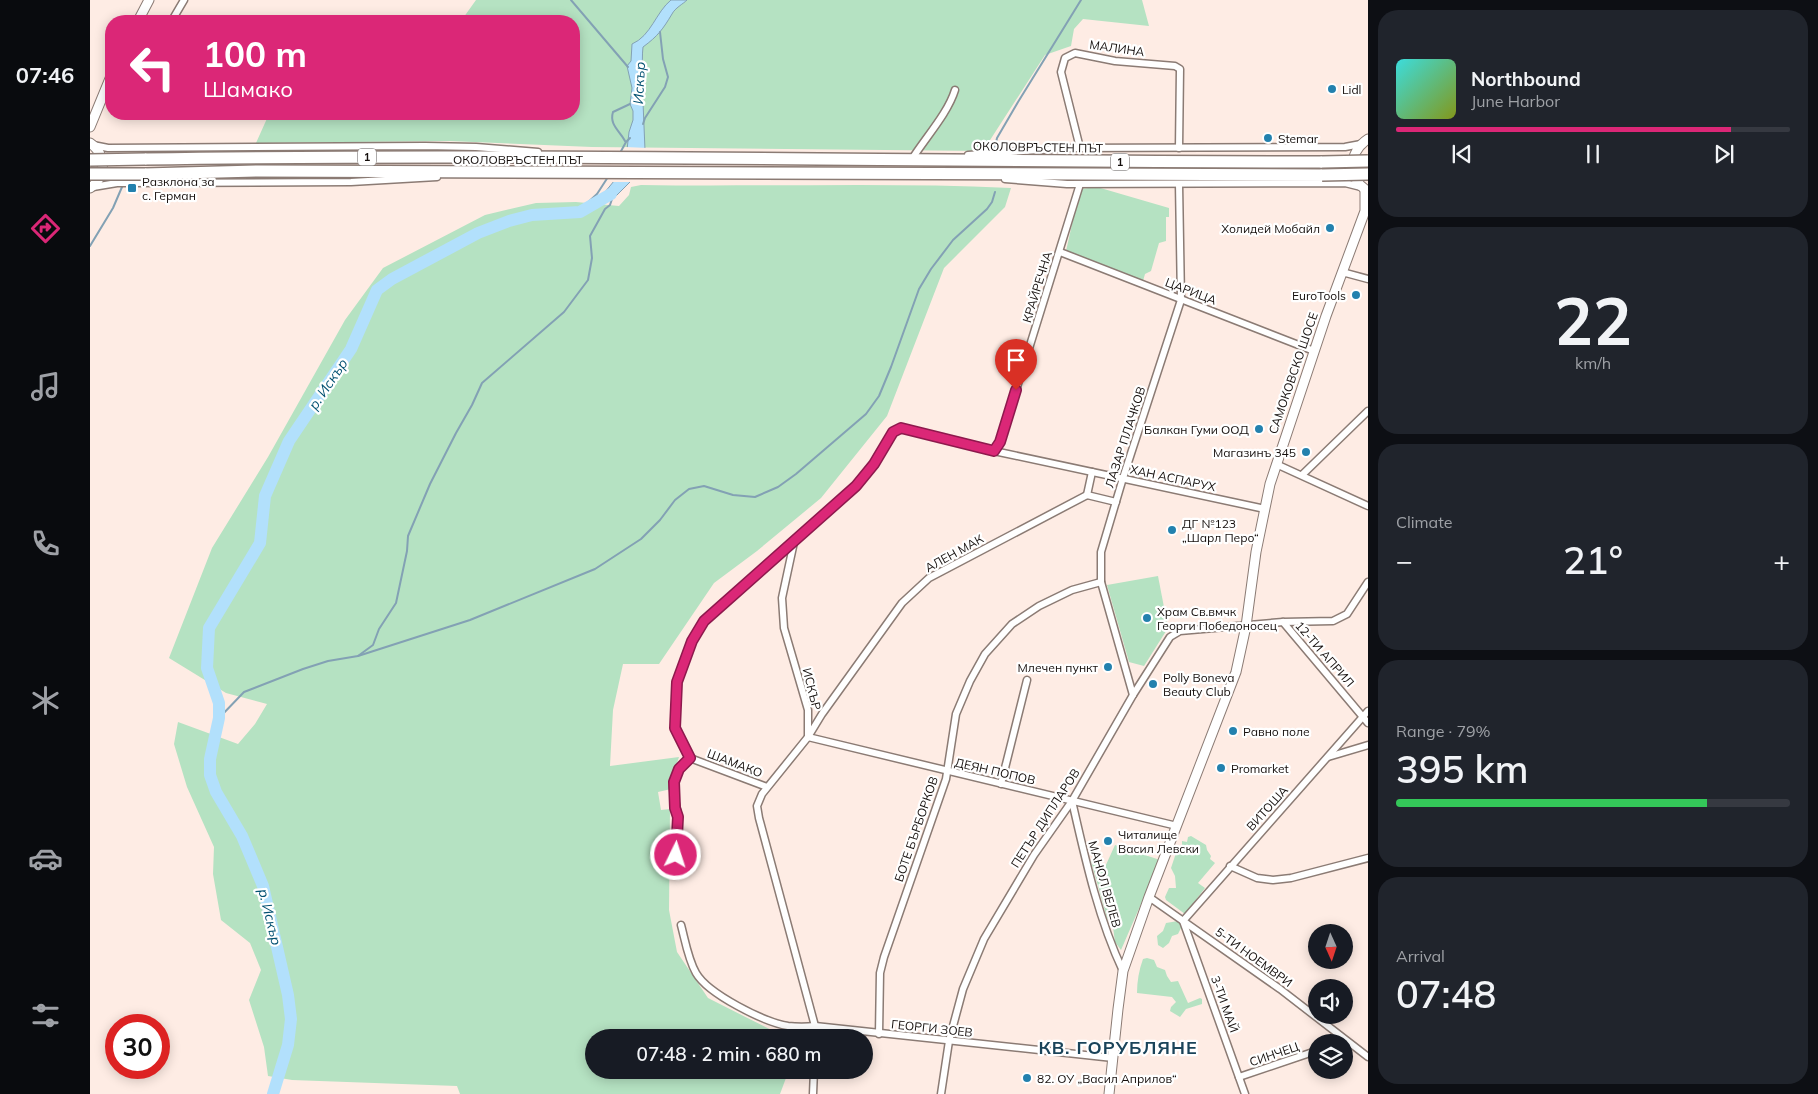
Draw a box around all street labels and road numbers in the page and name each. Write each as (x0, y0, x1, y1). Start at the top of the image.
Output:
street label: МАЛИНА (1089, 37, 1146, 59)
street label: ОКОЛОВРЪСТЕН ПЪТ (973, 138, 1104, 156)
road number: 1 (358, 148, 376, 166)
street label: ОКОЛОВРЪСТЕН ПЪТ (453, 152, 584, 167)
road number: 1 (1111, 154, 1129, 170)
street label: КРАЙРЕЧНА (1019, 249, 1055, 324)
street label: ЦАРИЦА (1163, 274, 1219, 308)
street label: САМОКОВСКО ШОСЕ (1265, 310, 1321, 436)
street label: ЛАЗАР ПЛАЧКОВ (1102, 384, 1148, 490)
street label: ХАН АСПАРУХ (1129, 462, 1217, 494)
street label: АЛЕН МАК (922, 531, 986, 575)
street label: 12-ТИ АПРИЛ (1292, 618, 1358, 690)
street label: ИСКЪР (800, 666, 824, 712)
street label: ШАМАКО (705, 746, 765, 780)
street label: ДЕЯН ПОПОВ (953, 754, 1037, 788)
street label: ПЕТЪР ДИПЛАРОВ (1007, 766, 1083, 870)
street label: БОТЕ БЪРБОРКОВ (891, 774, 941, 884)
street label: ВИТОША (1243, 782, 1291, 833)
street label: МАНОЛ ВЕЛЕВ (1085, 839, 1125, 929)
street label: 5-ТИ НОЕМВРИ (1212, 924, 1296, 990)
street label: 3-ТИ МАЙ (1208, 974, 1242, 1034)
street label: ГЕОРГИ ЗОЕВ (891, 1016, 973, 1040)
street label: СИНЧЕЦ (1247, 1038, 1301, 1069)

